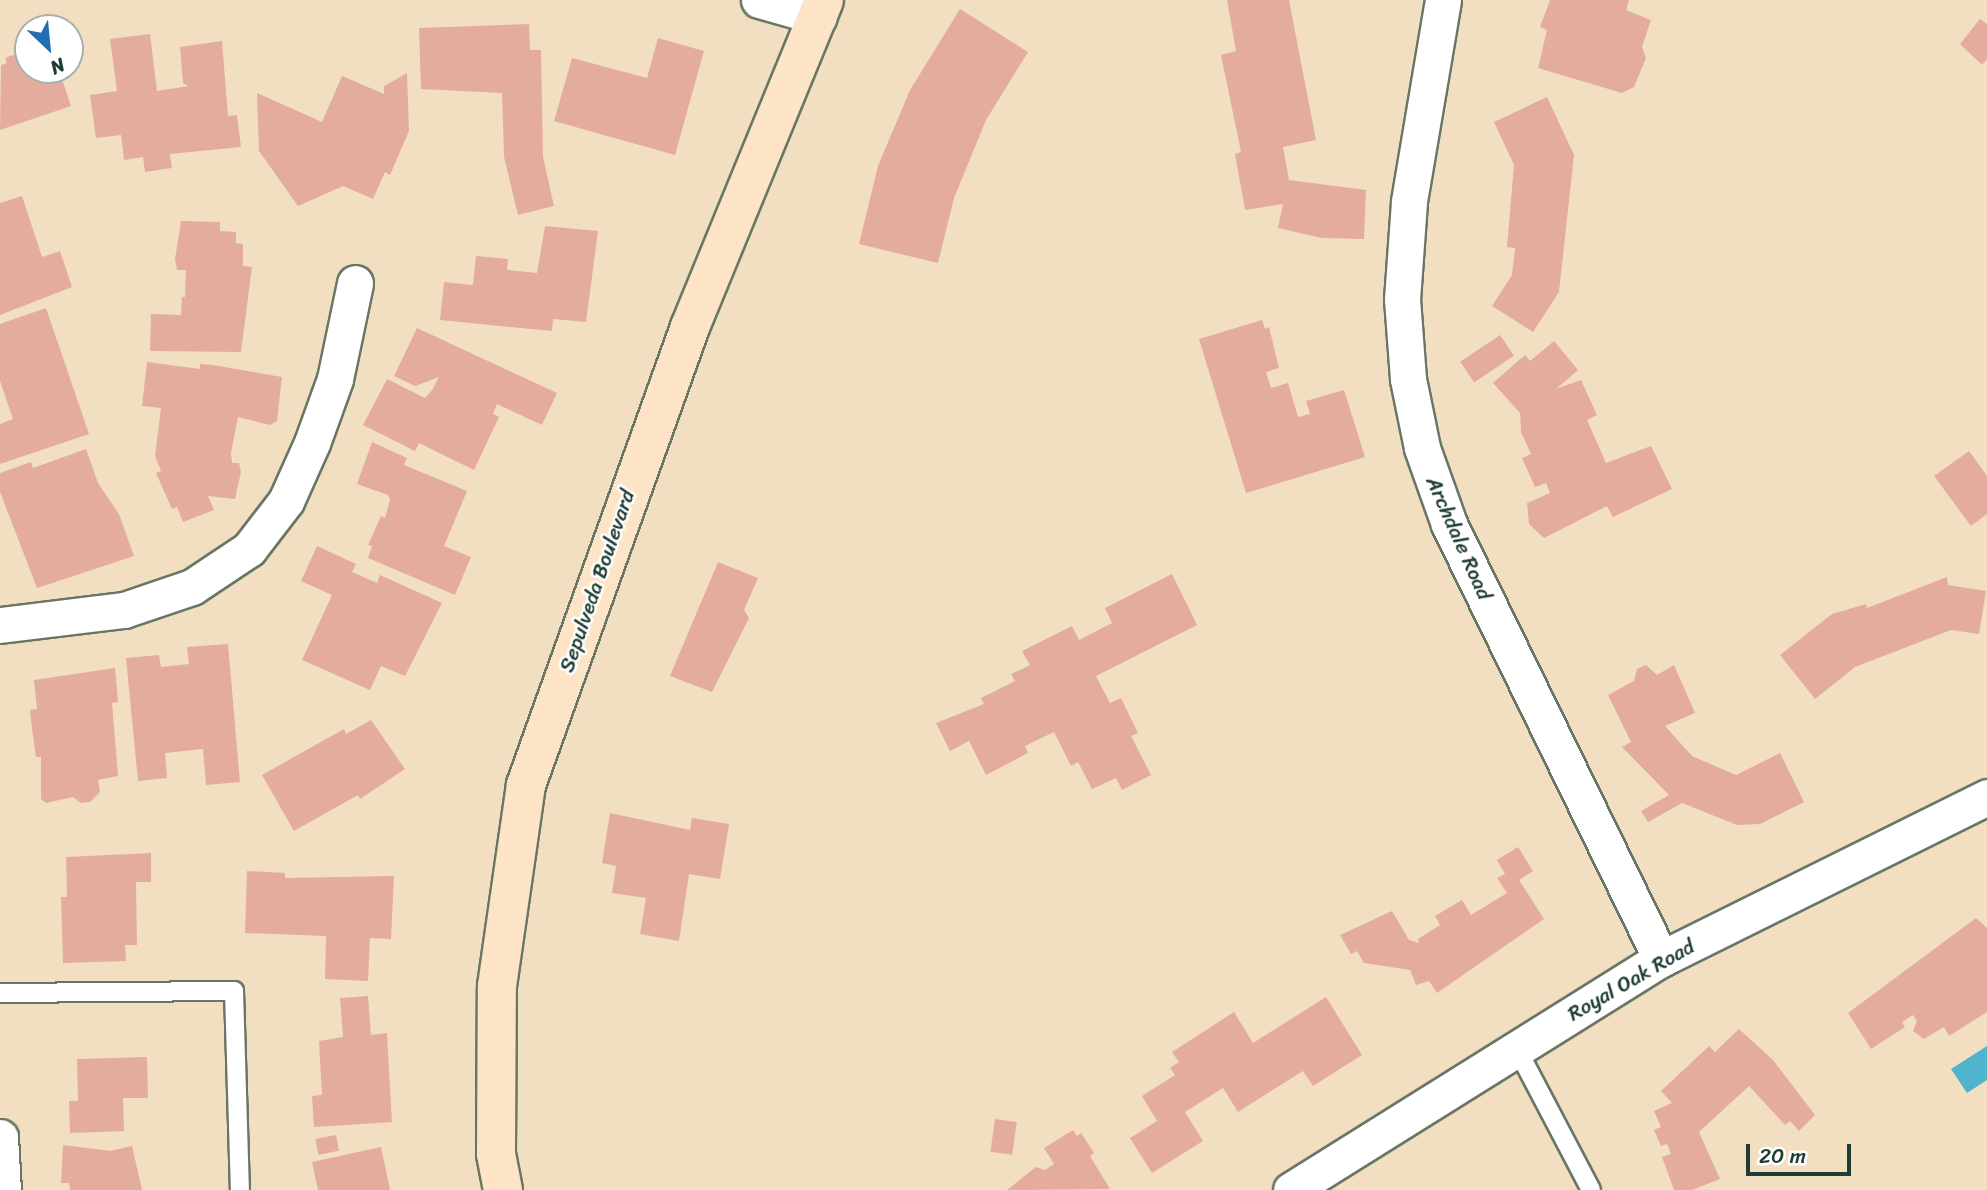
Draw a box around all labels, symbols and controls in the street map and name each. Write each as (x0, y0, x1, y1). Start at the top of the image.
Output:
north arrow (14, 14, 84, 84)
text: N (44, 49, 71, 84)
street label: Archdale Road (1420, 472, 1498, 604)
street label: Sepulveda Boulevard (554, 487, 640, 675)
street label: Royal Oak Road (1563, 934, 1699, 1026)
scale bar (1749, 1130, 1854, 1174)
text: 20 m (1759, 1137, 1806, 1175)

